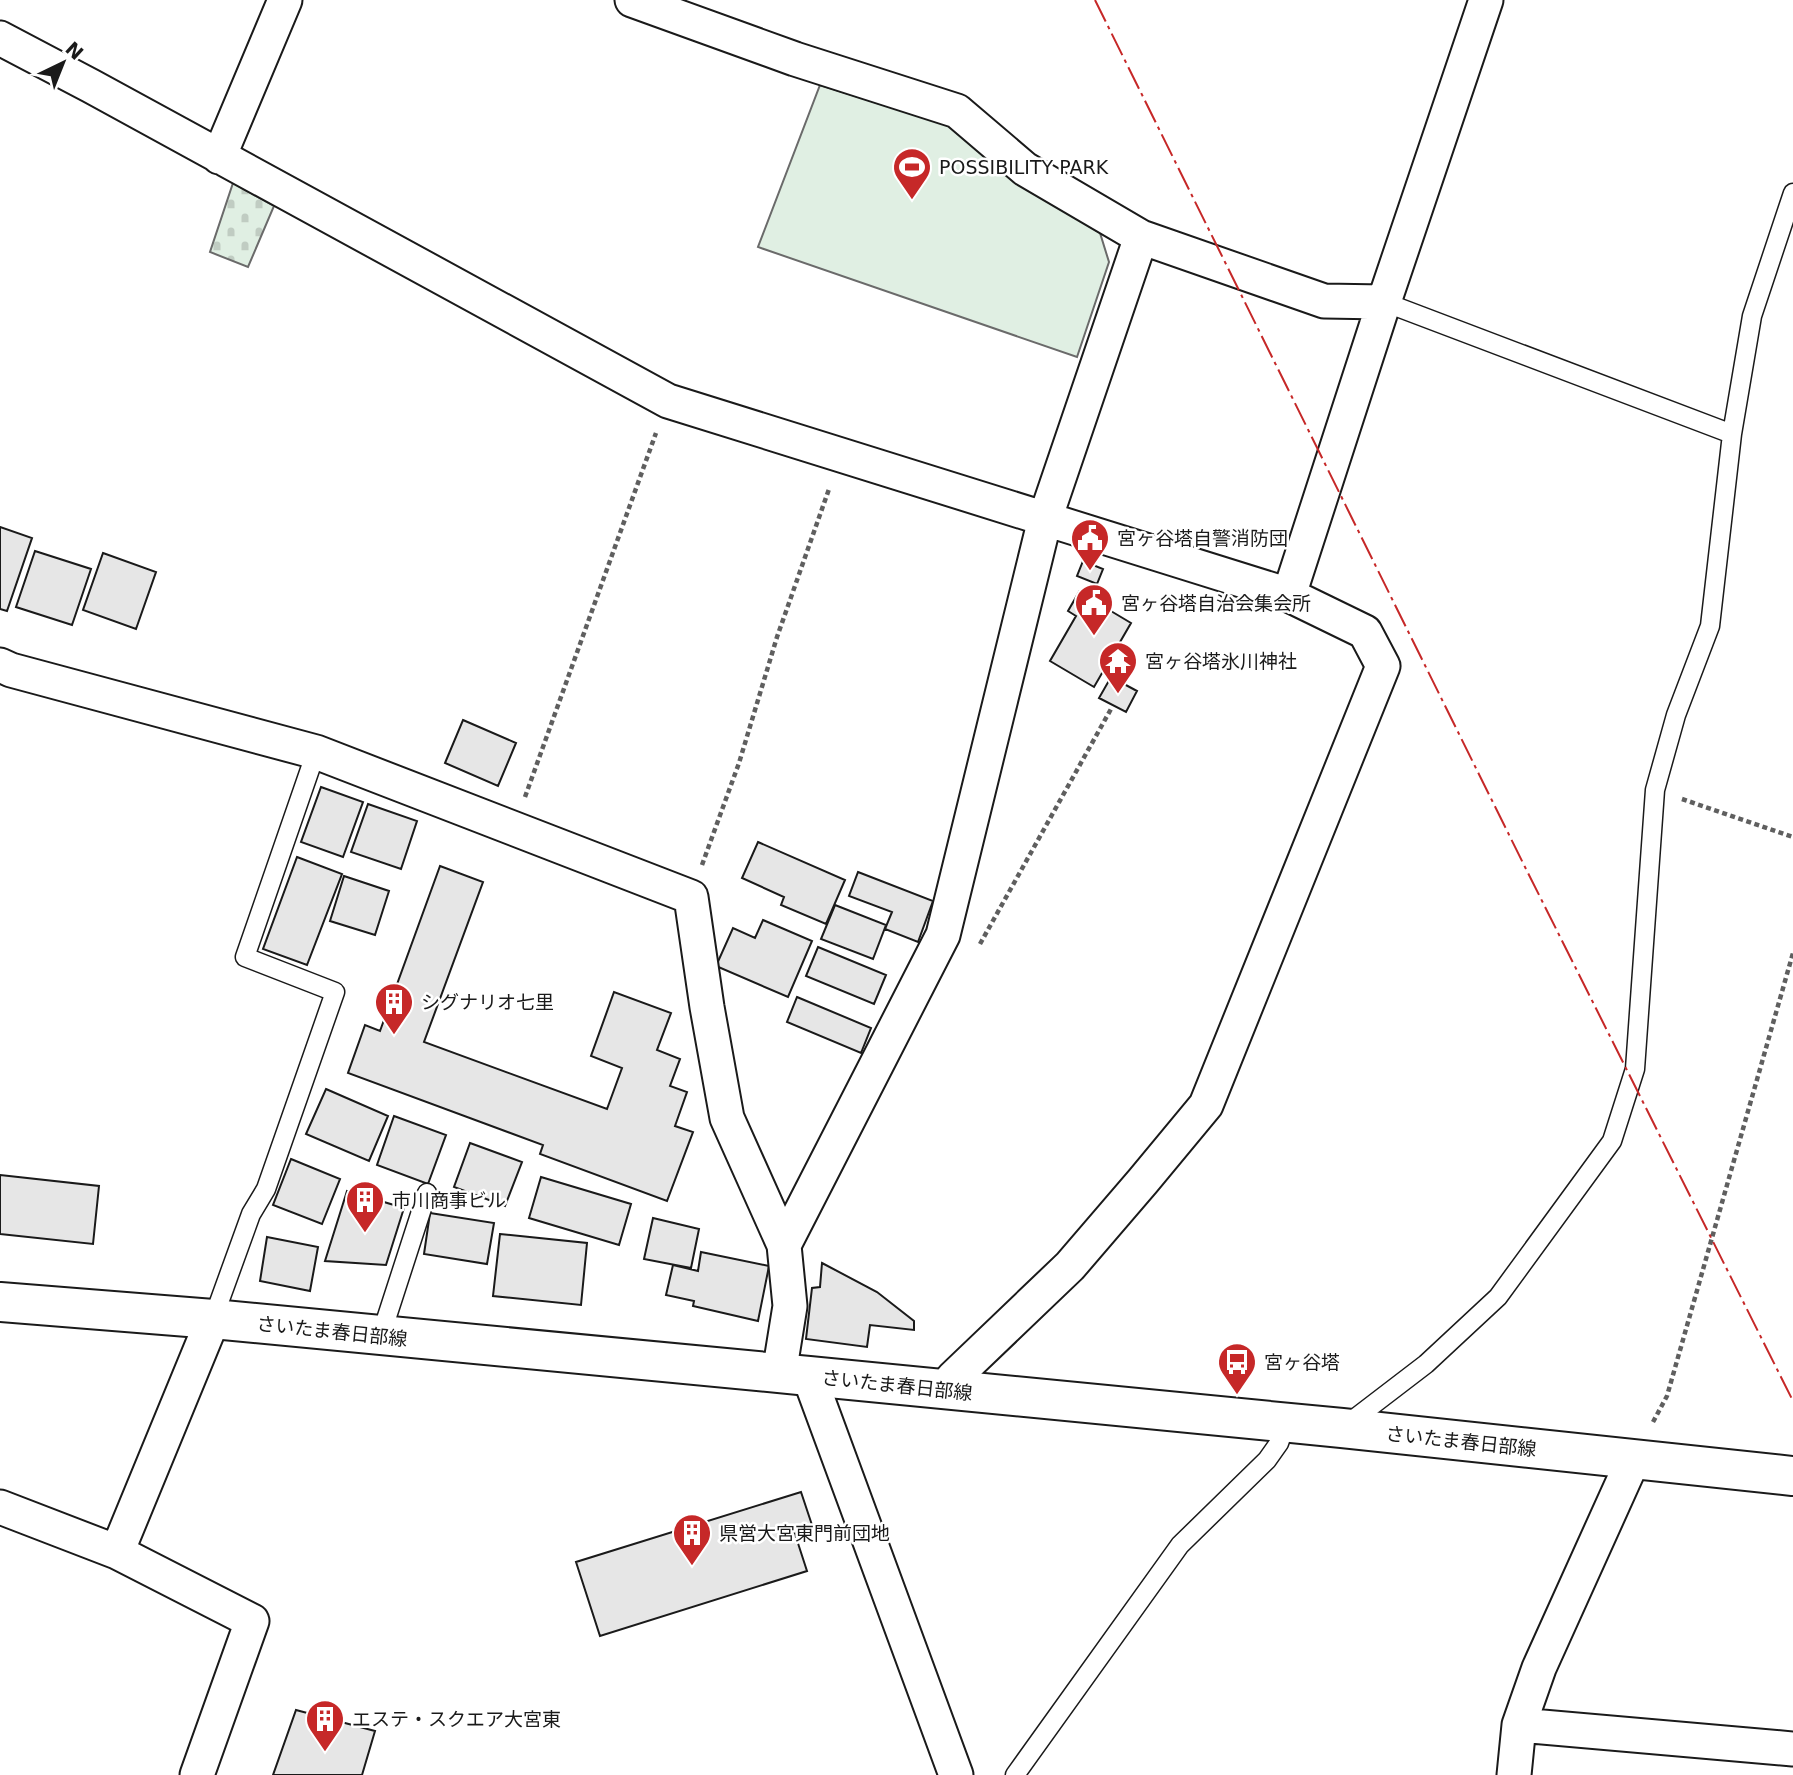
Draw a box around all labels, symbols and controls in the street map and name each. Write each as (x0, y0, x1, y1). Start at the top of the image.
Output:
north arrow (28, 28, 98, 98)
text: N (61, 37, 88, 64)
sports icon: POSSIBILITY PARK (891, 146, 933, 201)
place label: POSSIBILITY PARK (939, 156, 1109, 178)
public building icon: 宮ヶ谷塔自警消防団 (1069, 517, 1111, 572)
place label: 宮ヶ谷塔自警消防団 (1117, 527, 1288, 549)
public building icon: 宮ヶ谷塔自治会集会所 (1073, 582, 1115, 637)
place label: 宮ヶ谷塔自治会集会所 (1121, 592, 1311, 614)
temple icon: 宮ヶ谷塔氷川神社 (1097, 640, 1139, 695)
place label: 宮ヶ谷塔氷川神社 (1145, 650, 1297, 672)
building icon: シグナリオ七里 (373, 981, 415, 1036)
place label: シグナリオ七里 (421, 991, 554, 1013)
building icon: 市川商事ビル (344, 1179, 386, 1234)
place label: 市川商事ビル (392, 1189, 506, 1211)
street label: さいたま春日部線 (256, 1312, 408, 1350)
bus stop icon: 宮ヶ谷塔 (1216, 1341, 1258, 1396)
place label: 宮ヶ谷塔 (1264, 1351, 1340, 1373)
street label: さいたま春日部線 (821, 1366, 973, 1404)
street label: さいたま春日部線 (1385, 1422, 1537, 1460)
building icon: 県営大宮東門前団地 (671, 1512, 713, 1567)
place label: 県営大宮東門前団地 (719, 1522, 890, 1544)
building icon: エステ・スクエア大宮東 (304, 1698, 346, 1753)
place label: エステ・スクエア大宮東 (352, 1708, 561, 1730)

